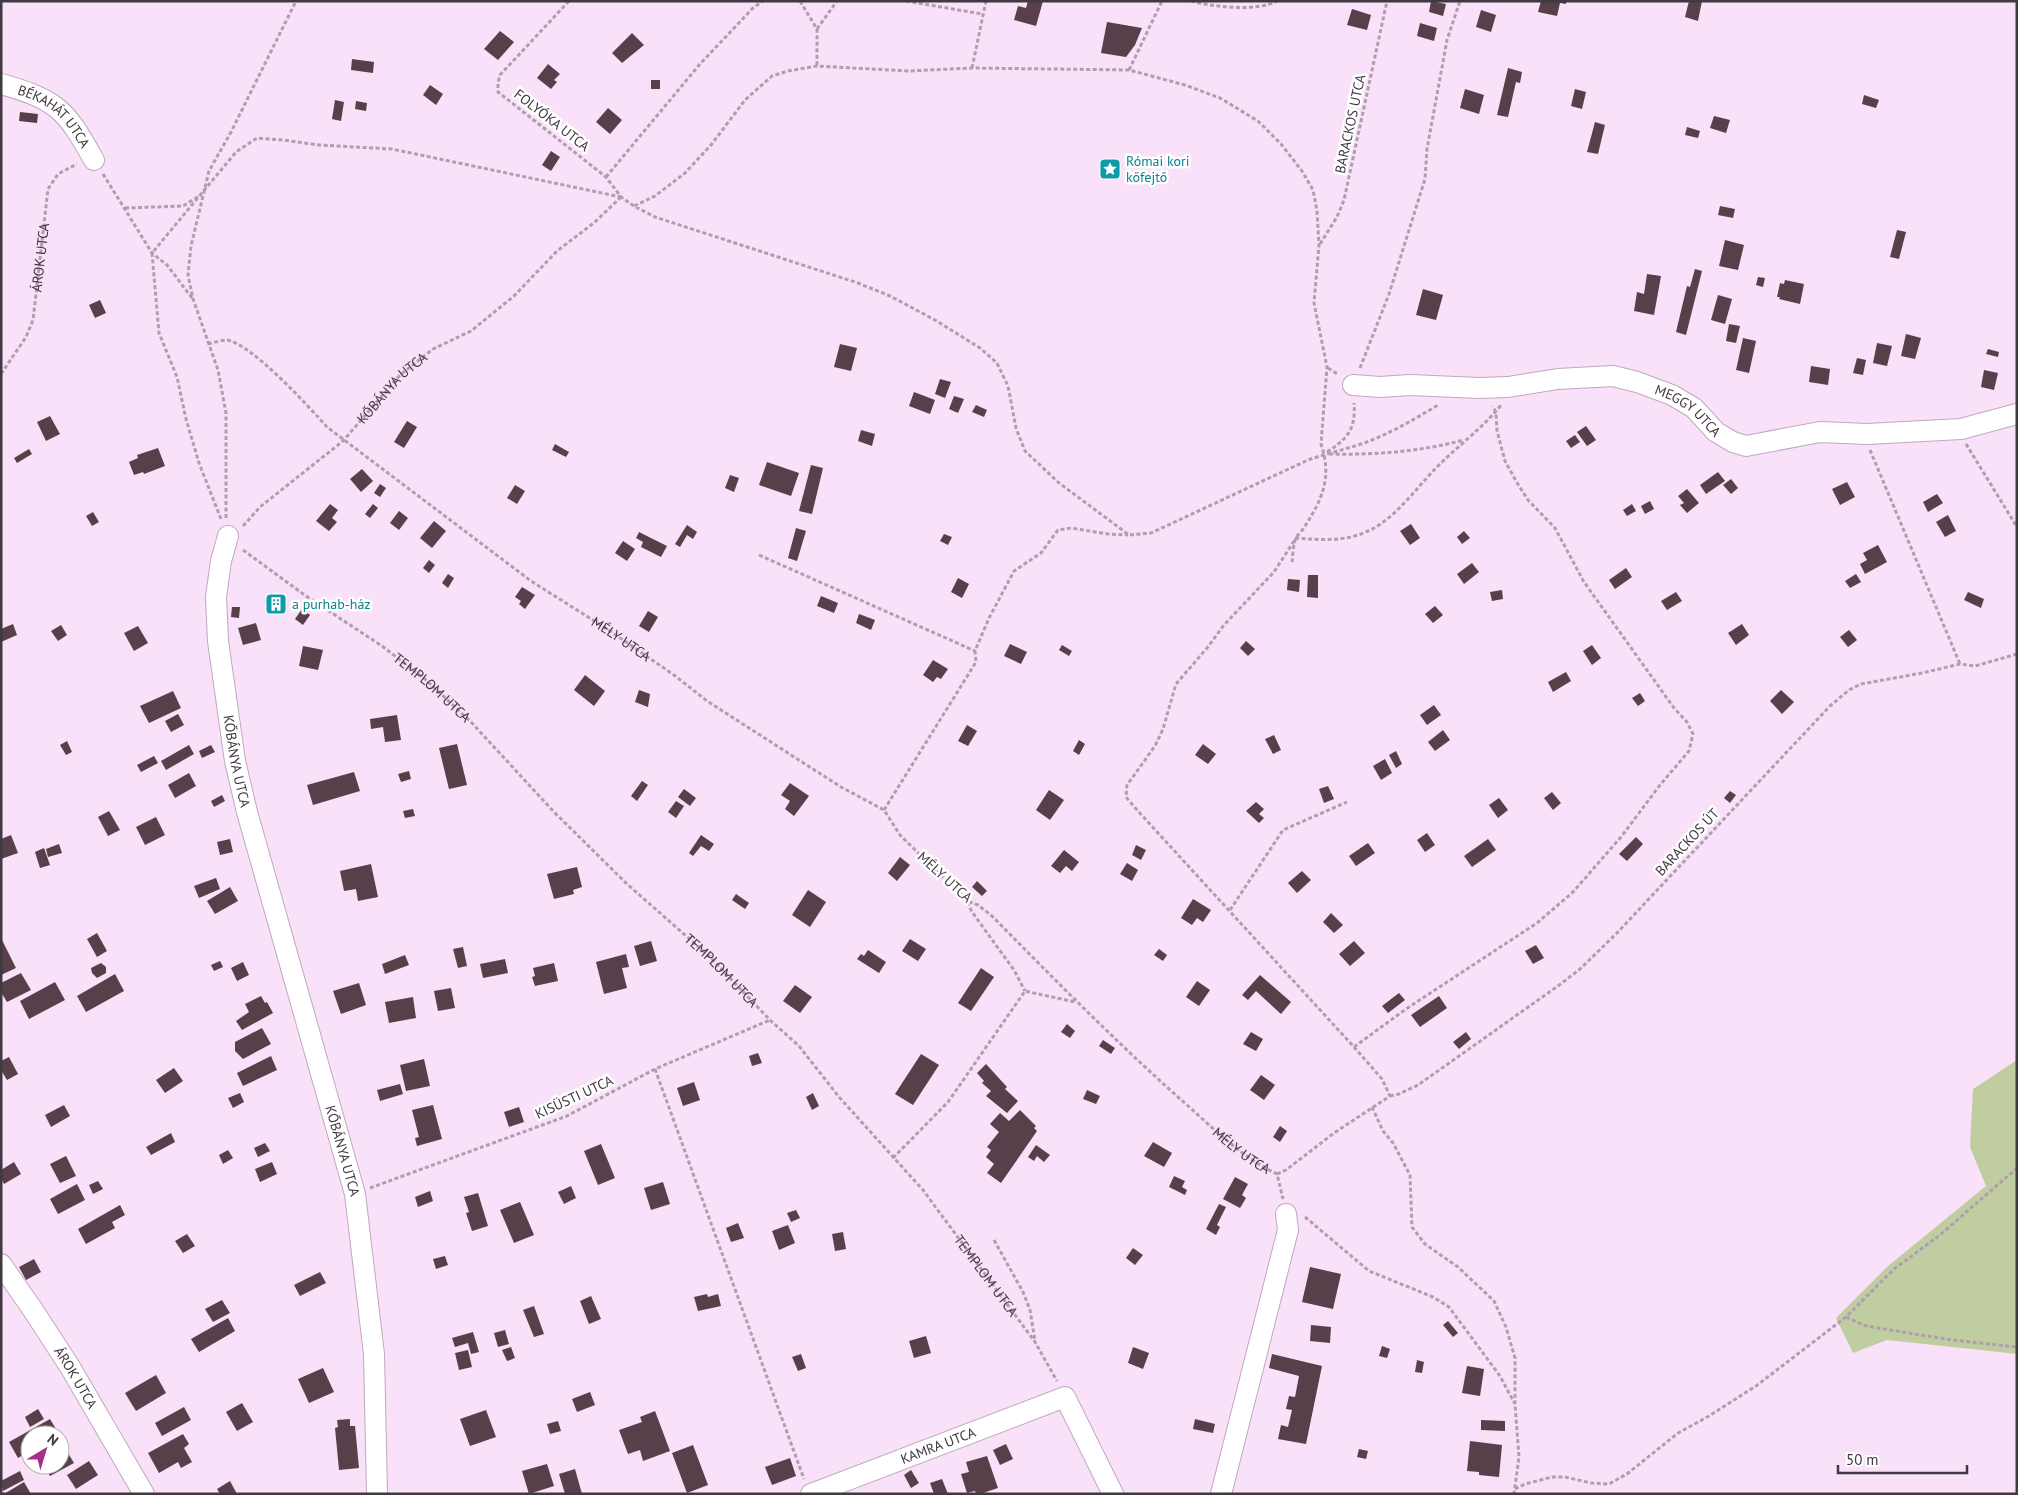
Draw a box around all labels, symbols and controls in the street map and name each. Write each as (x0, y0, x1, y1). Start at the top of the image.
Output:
street label: BARACKOS UTCA (1331, 72, 1369, 175)
street label: BÉKAHÁT UTCA (16, 81, 94, 152)
street label: FOLYÓKA UTCA (511, 85, 594, 156)
place label: Római kori kőfejtő (1126, 152, 1190, 186)
place icon: Római kori kőfejtő (1098, 157, 1122, 181)
street label: ÁROK UTCA (27, 221, 53, 293)
street label: KŐBÁNYA UTCA (353, 348, 431, 427)
street label: MEGGY UTCA (1652, 380, 1725, 441)
building icon: a purhab-ház (264, 592, 288, 616)
place label: a purhab-ház (292, 595, 371, 613)
street label: MÉLY UTCA (588, 613, 655, 666)
street label: TEMPLOM UTCA (390, 649, 475, 727)
street label: KŐBÁNYA UTCA (220, 714, 255, 810)
street label: BARACKOS ÚT (1651, 804, 1723, 879)
street label: MÉLY UTCA (914, 848, 977, 907)
street label: TEMPLOM UTCA (681, 930, 762, 1011)
street label: KISÜSTI UTCA (532, 1071, 617, 1123)
street label: KŐBÁNYA UTCA (321, 1103, 364, 1199)
street label: MÉLY UTCA (1209, 1123, 1274, 1178)
street label: TEMPLOM UTCA (950, 1231, 1023, 1321)
street label: ÁROK UTCA (50, 1343, 102, 1413)
street label: KAMRA UTCA (898, 1423, 979, 1468)
north arrow (20, 1425, 70, 1475)
text: N (44, 1430, 62, 1450)
scale bar (1838, 1442, 1967, 1474)
text: 50 m (1846, 1450, 1879, 1469)

